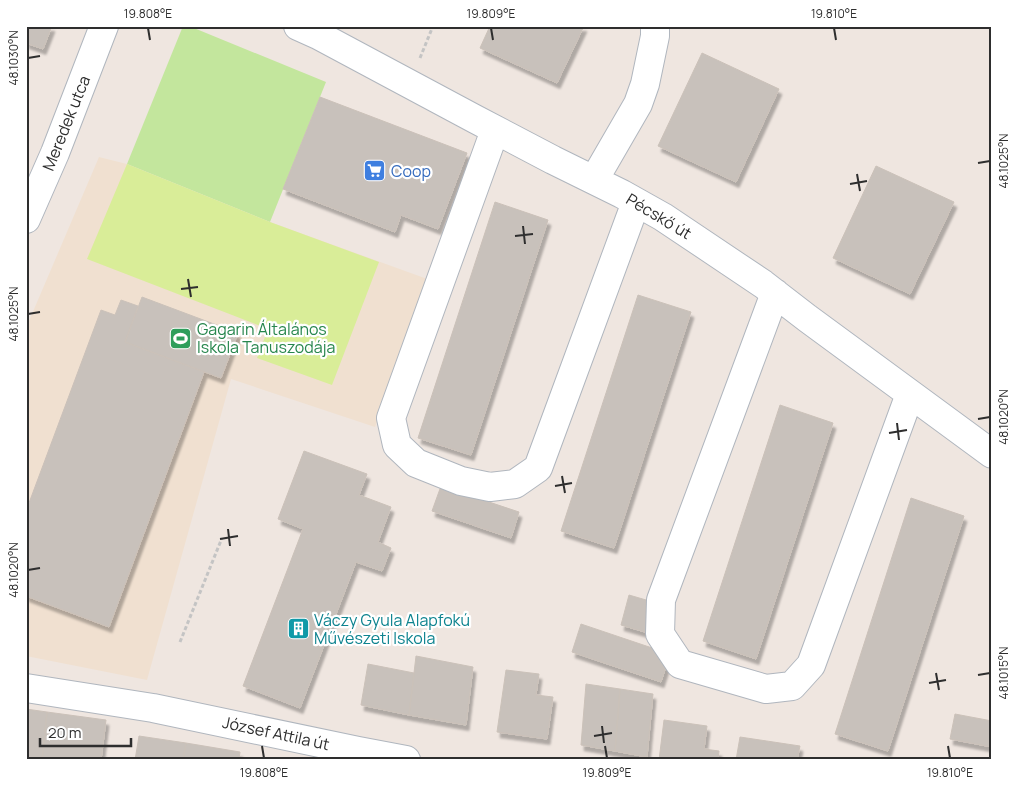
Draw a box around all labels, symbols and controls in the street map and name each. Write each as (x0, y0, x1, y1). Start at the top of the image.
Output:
text: 19.808°E (124, 5, 172, 22)
text: 19.809°E (467, 5, 516, 22)
text: 19.810°E (811, 5, 857, 22)
text: 48.1030°N (5, 30, 22, 86)
street label: Meredek utca (37, 72, 95, 174)
text: 48.1025°N (995, 133, 1012, 189)
supermarket icon: Coop (363, 159, 387, 183)
place label: Coop (391, 160, 431, 182)
street label: Pécskő út (622, 188, 696, 244)
text: 48.1025°N (5, 286, 22, 342)
place label: Gagarin Általános Iskola Tanuszodája (197, 318, 335, 358)
sports icon: Gagarin Általános Iskola Tanuszodája (169, 326, 193, 350)
text: 48.1020°N (995, 389, 1012, 445)
text: 48.1020°N (5, 542, 22, 598)
place label: Váczy Gyula Alapfokú Művészeti Iskola (314, 609, 470, 649)
building icon: Váczy Gyula Alapfokú Művészeti Iskola (286, 617, 310, 641)
text: 48.1015°N (995, 647, 1012, 699)
street label: József Attila út (220, 711, 332, 755)
scale bar (40, 716, 131, 748)
text: 20 m (48, 722, 81, 743)
text: 19.808°E (240, 764, 288, 781)
text: 19.809°E (583, 764, 632, 781)
text: 19.810°E (927, 764, 973, 781)

